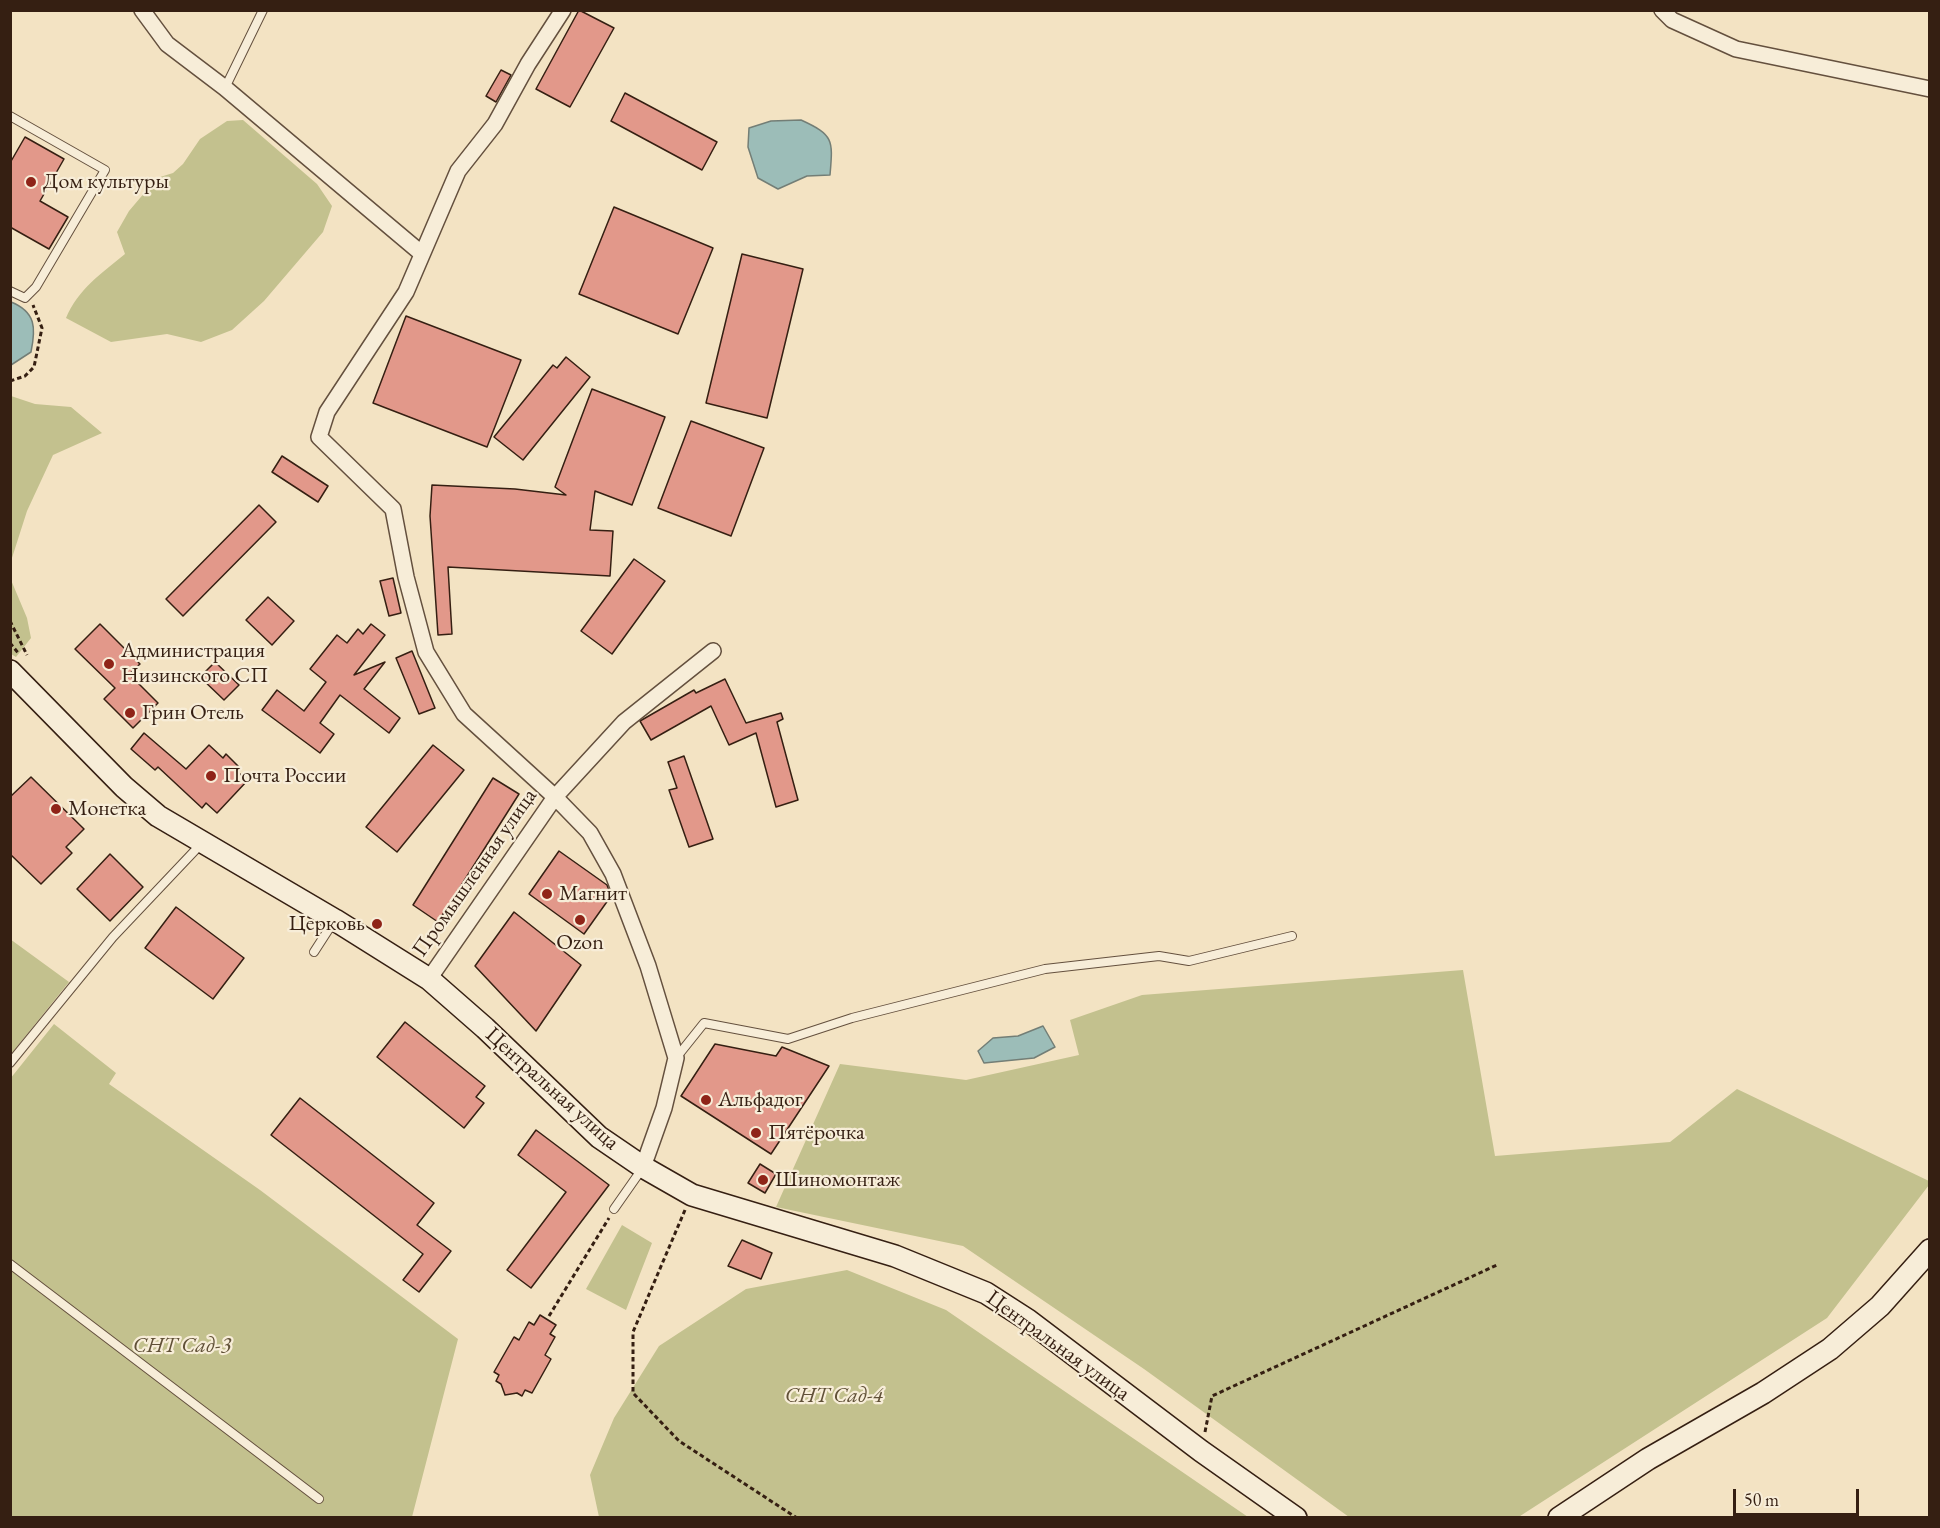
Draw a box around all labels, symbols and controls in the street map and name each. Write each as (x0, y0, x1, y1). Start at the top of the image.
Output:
place label: Дом культуры (43, 169, 169, 195)
marker: Дом культуры (24, 175, 38, 189)
place label: Администрация Низинского СП (121, 638, 268, 690)
marker: Администрация Низинского СП (102, 657, 116, 671)
place label: Грин Отель (142, 700, 244, 726)
marker: Грин Отель (123, 706, 137, 720)
place label: Почта России (223, 763, 346, 789)
marker: Почта России (204, 769, 218, 783)
street label: Промышленная улица (407, 784, 543, 962)
place label: Монетка (68, 796, 146, 822)
marker: Монетка (49, 802, 63, 816)
place label: Магнит (559, 881, 627, 907)
marker: Магнит (540, 887, 554, 901)
place label: Церковь (289, 911, 365, 937)
marker: Ozon (573, 913, 587, 927)
marker: Церковь (370, 917, 384, 931)
place label: Ozon (556, 930, 604, 956)
street label: Центральная улица (480, 1022, 624, 1156)
place label: Альфадог (718, 1087, 803, 1113)
marker: Альфадог (699, 1093, 713, 1107)
place label: Пятёрочка (768, 1120, 865, 1146)
marker: Пятёрочка (749, 1126, 763, 1140)
place label: Шиномонтаж (775, 1167, 900, 1193)
marker: Шиномонтаж (756, 1173, 770, 1187)
street label: Центральная улица (981, 1285, 1135, 1407)
park label: СНТ Сад-3 (133, 1333, 231, 1359)
park label: СНТ Сад-4 (785, 1383, 883, 1409)
scale bar (1736, 1477, 1862, 1515)
text: 50 m (1744, 1488, 1779, 1511)

